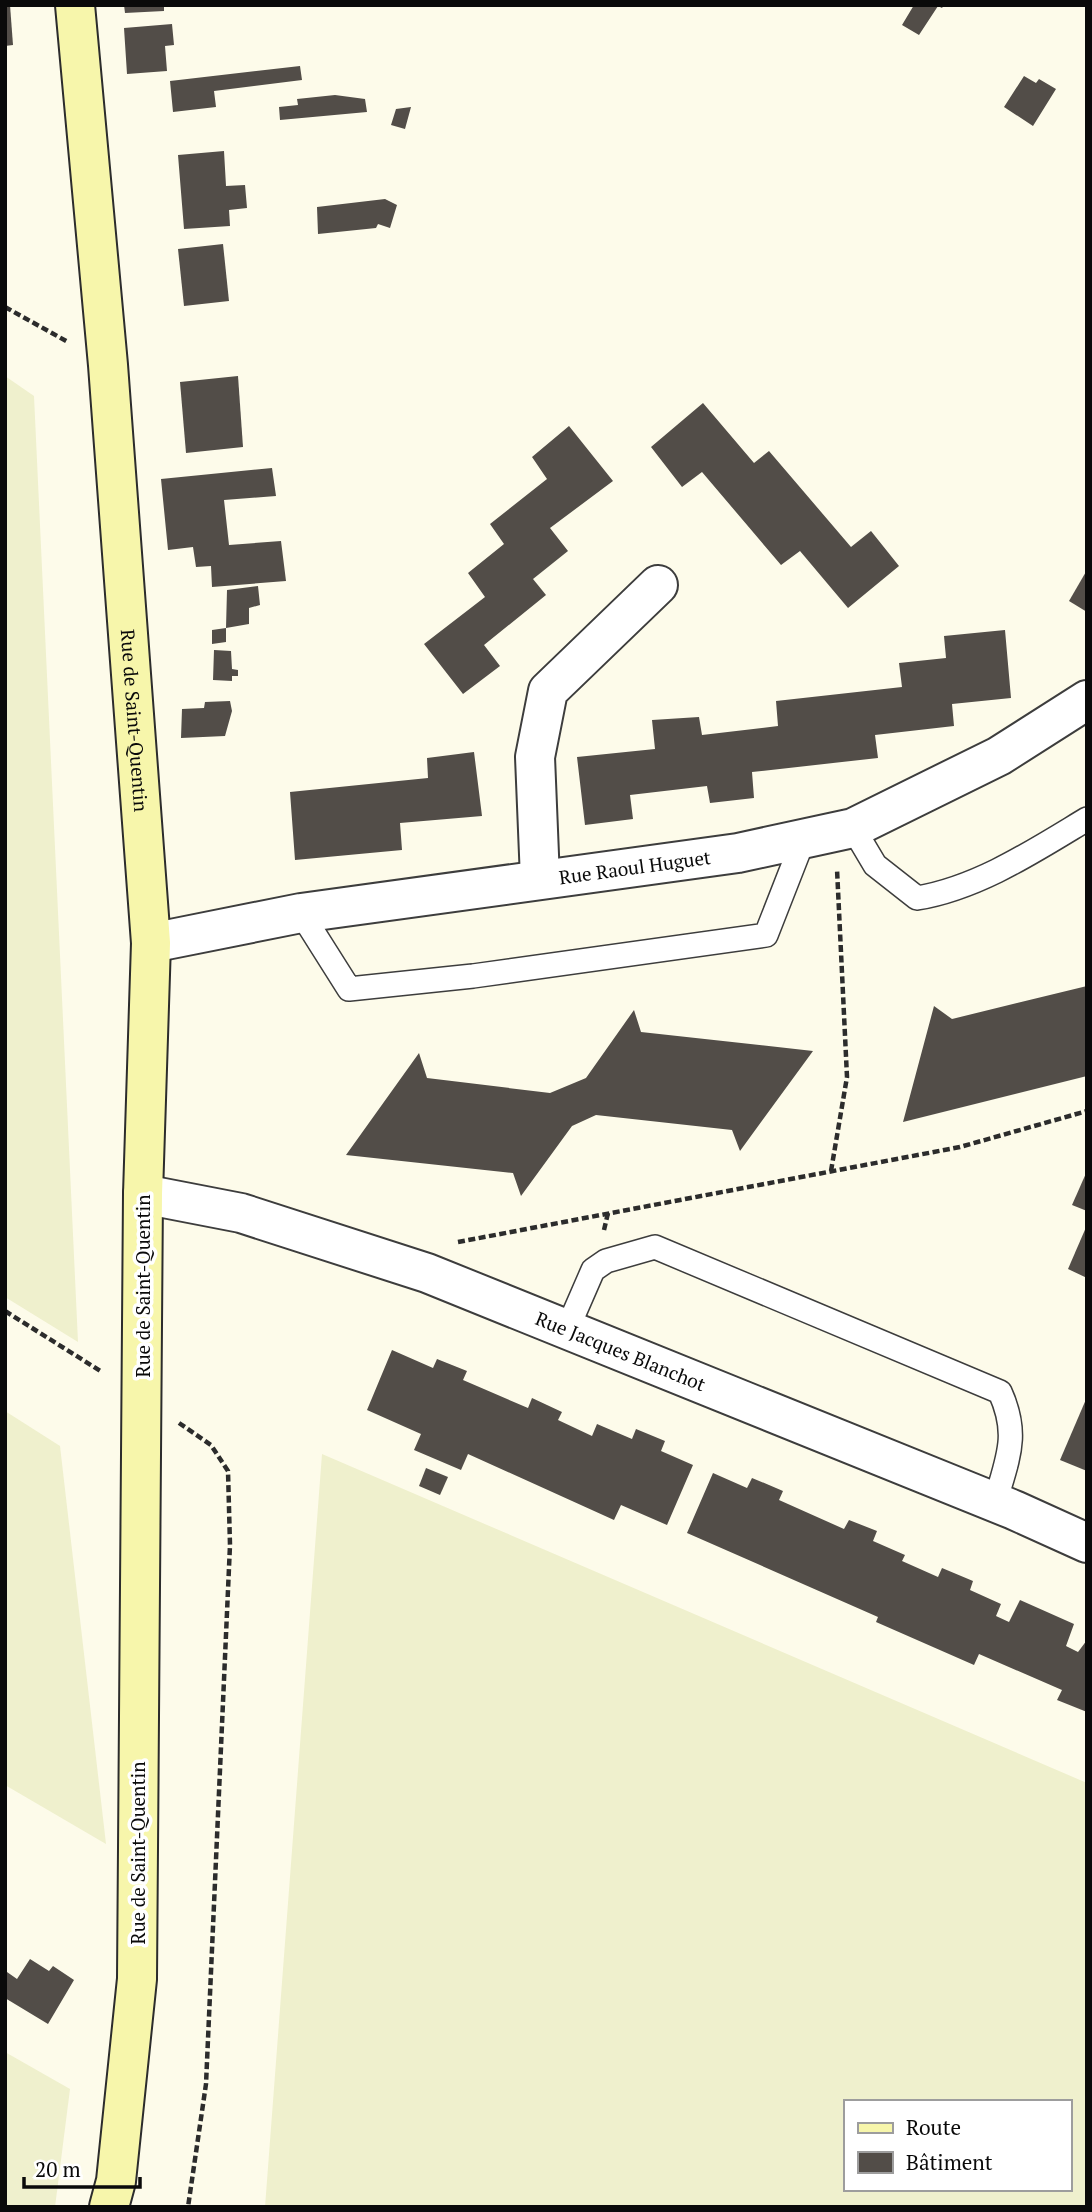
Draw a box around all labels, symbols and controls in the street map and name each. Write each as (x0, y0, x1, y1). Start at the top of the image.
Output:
street label: Rue de Saint-Quentin (116, 628, 154, 813)
street label: Rue Raoul Huguet (557, 844, 712, 889)
street label: Rue de Saint-Quentin (130, 1195, 155, 1377)
street label: Rue Jacques Blanchot (532, 1305, 709, 1396)
street label: Rue de Saint-Quentin (125, 1762, 150, 1944)
legend (844, 2100, 1071, 2191)
text: Route (906, 2113, 961, 2141)
scale bar (24, 2146, 140, 2190)
text: Bâtiment (906, 2148, 993, 2176)
text: 20 m (35, 2155, 81, 2183)

